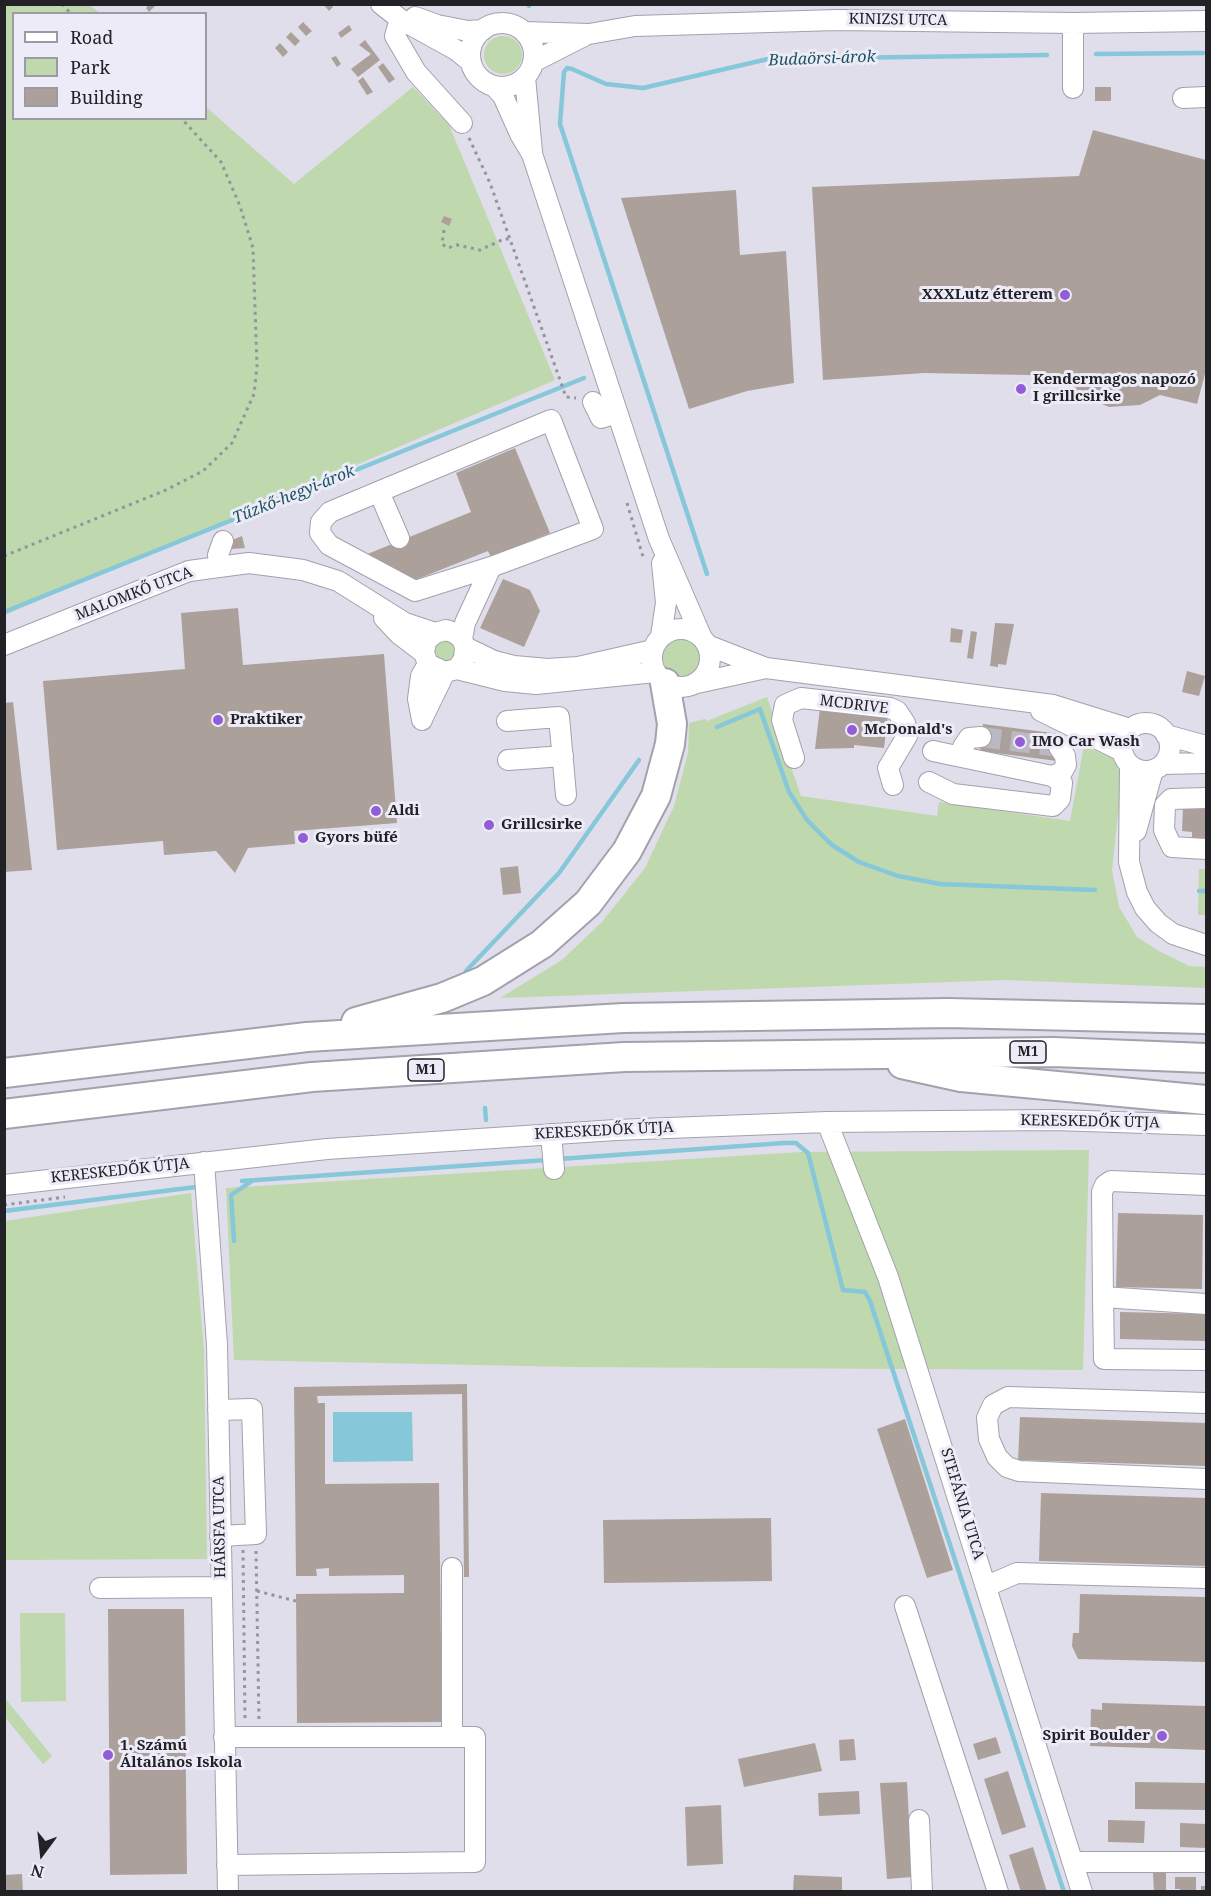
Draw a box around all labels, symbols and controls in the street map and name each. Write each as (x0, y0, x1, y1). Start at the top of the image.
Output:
street label: KINIZSI UTCA (848, 10, 948, 30)
legend (12, 12, 207, 120)
text: Road (70, 25, 113, 49)
water label: Budaörsi-árok (768, 48, 876, 70)
text: Park (70, 55, 110, 79)
text: Building (70, 85, 143, 109)
place label: XXXLutz étterem (922, 286, 1053, 304)
marker: XXXLutz étterem (1058, 288, 1072, 302)
place label: Kendermagos napozó I grillcsirke (1033, 371, 1196, 406)
marker: Kendermagos napozó I grillcsirke (1014, 382, 1028, 396)
water label: Tűzkő-hegyi-árok (230, 462, 358, 528)
street label: MALOMKŐ UTCA (73, 563, 195, 625)
street label: MCDRIVE (819, 692, 889, 718)
place label: Praktiker (230, 711, 303, 729)
marker: Praktiker (211, 713, 225, 727)
place label: McDonald's (864, 721, 952, 739)
marker: McDonald's (845, 723, 859, 737)
place label: IMO Car Wash (1032, 733, 1140, 751)
marker: IMO Car Wash (1013, 735, 1027, 749)
place label: Aldi (388, 802, 420, 820)
marker: Aldi (369, 804, 383, 818)
place label: Grillcsirke (501, 816, 582, 834)
marker: Grillcsirke (482, 818, 496, 832)
place label: Gyors büfé (315, 829, 398, 847)
marker: Gyors büfé (296, 831, 310, 845)
road number: M1 (1010, 1041, 1046, 1063)
road number: M1 (408, 1059, 444, 1081)
street label: KERESKEDŐK ÚTJA (1020, 1112, 1160, 1132)
street label: KERESKEDŐK ÚTJA (534, 1118, 674, 1144)
street label: KERESKEDŐK ÚTJA (50, 1155, 190, 1187)
street label: STEFÁNIA UTCA (936, 1446, 988, 1562)
street label: HÁRSFA UTCA (210, 1476, 230, 1578)
place label: Spirit Boulder (1043, 1727, 1150, 1745)
marker: Spirit Boulder (1155, 1729, 1169, 1743)
place label: 1. Számú Általános Iskola (120, 1737, 242, 1772)
marker: 1. Számú Általános Iskola (101, 1748, 115, 1762)
north arrow (12, 1824, 72, 1884)
text: N (28, 1859, 46, 1884)

